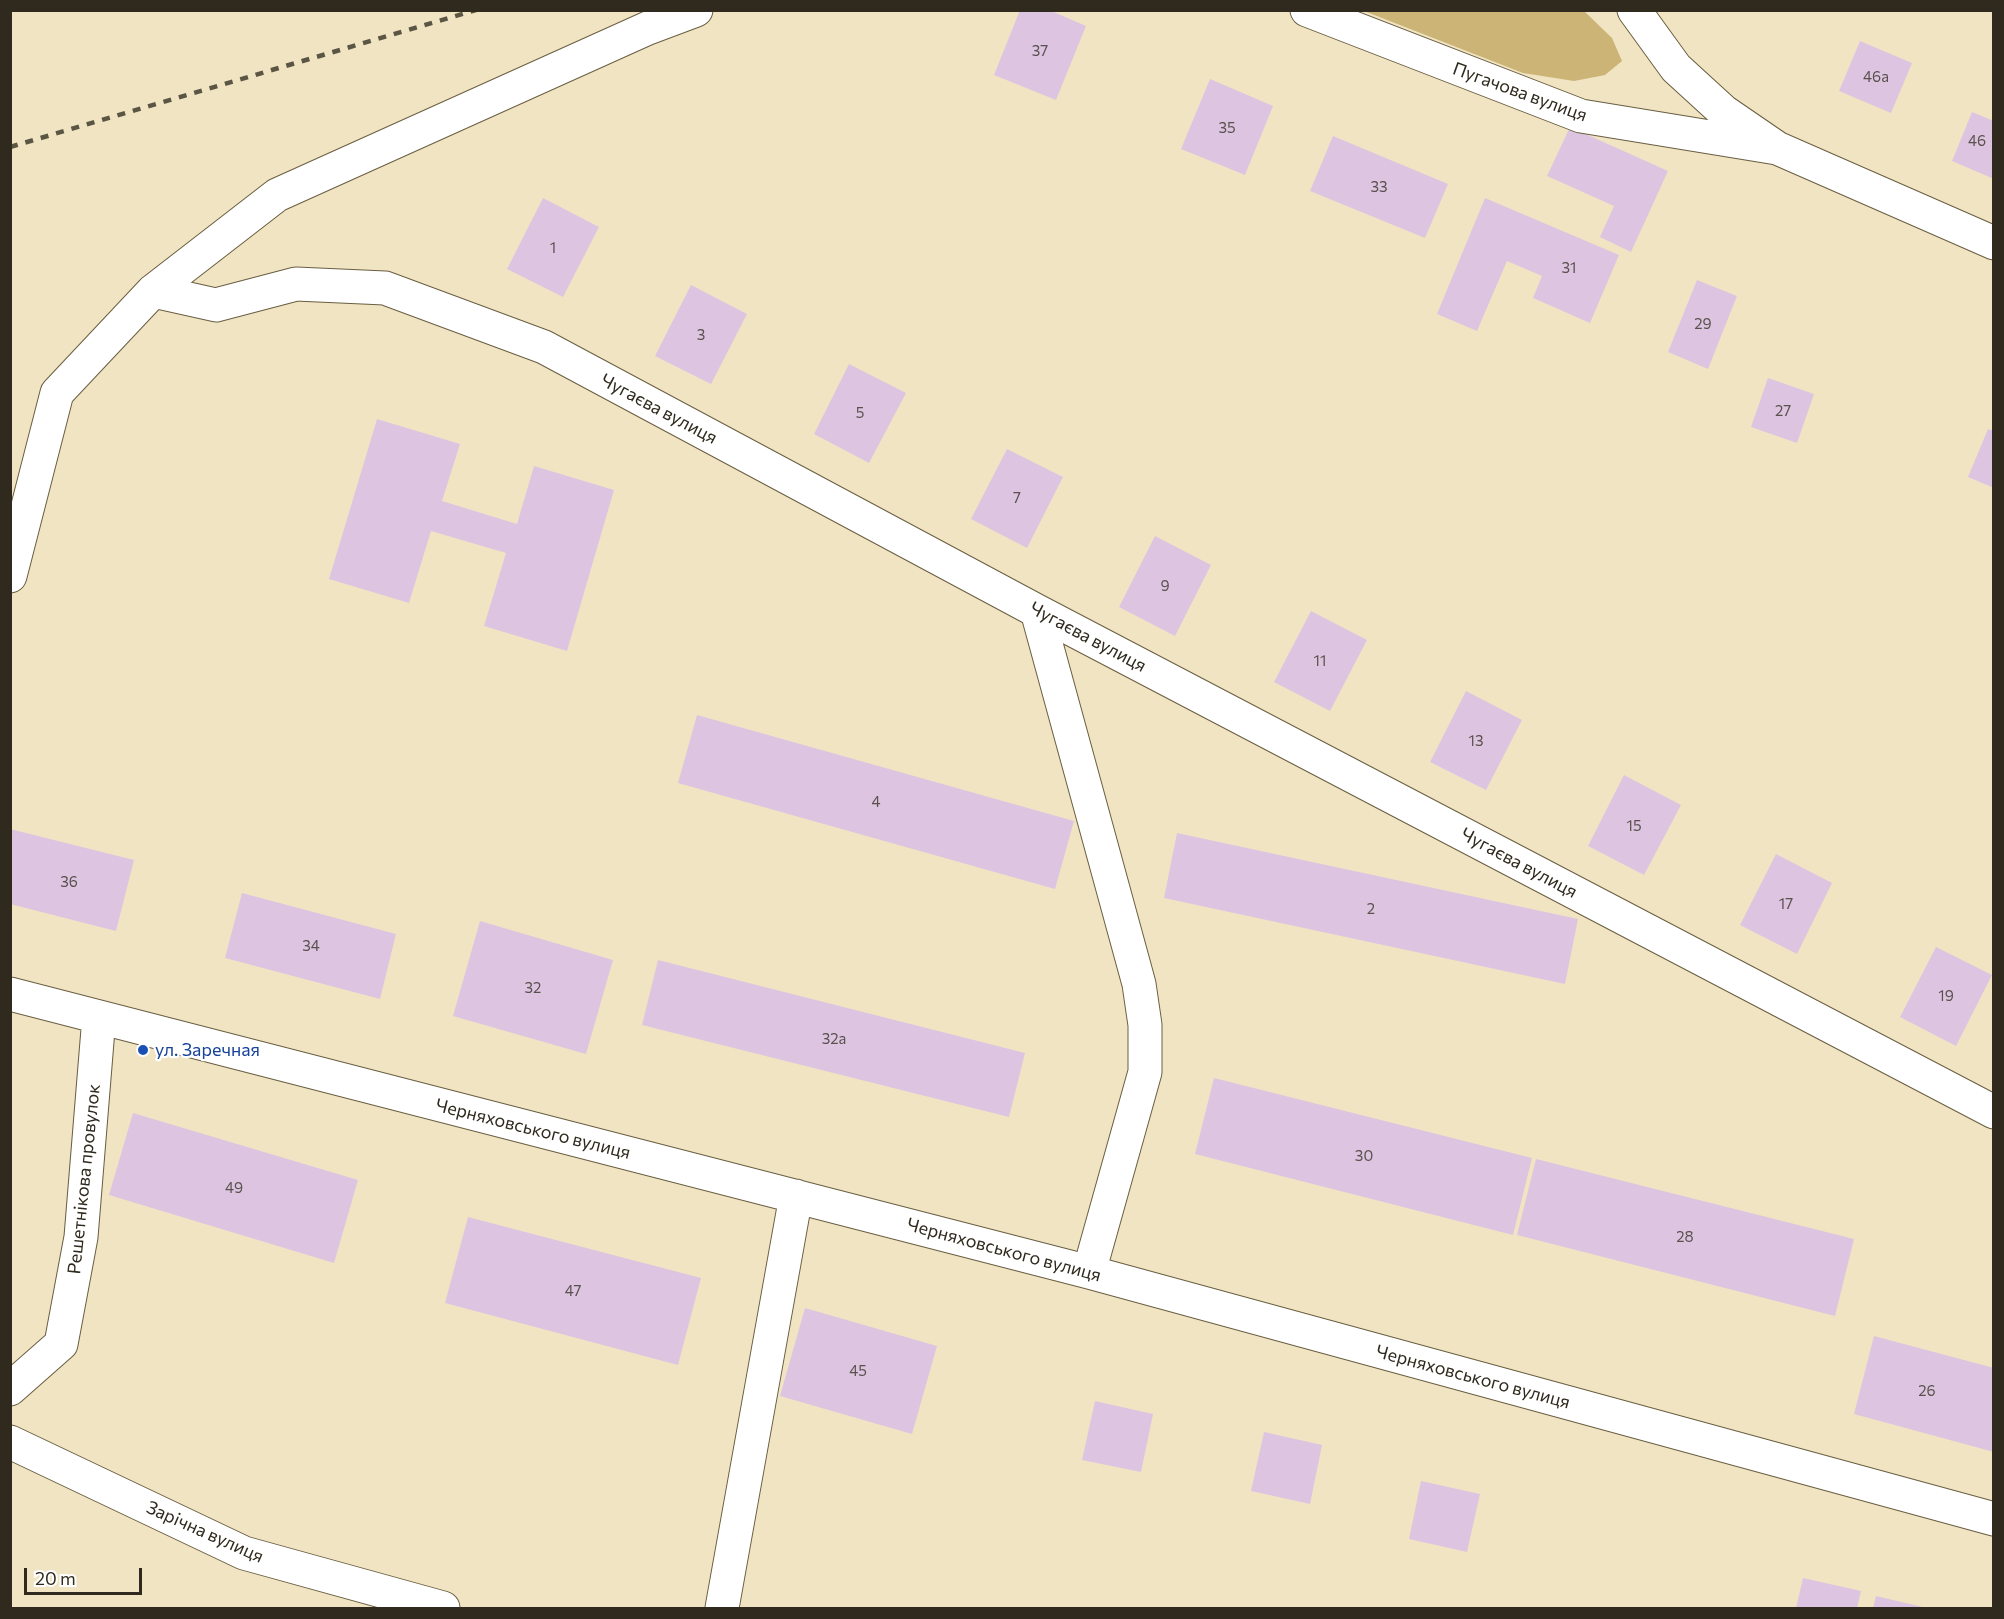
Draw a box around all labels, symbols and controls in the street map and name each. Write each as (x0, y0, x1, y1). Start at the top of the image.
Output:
house number: 37 (1032, 42, 1048, 60)
street label: Пугачова вулиця (1450, 58, 1590, 126)
house number: 46а (1863, 68, 1889, 86)
house number: 35 (1218, 119, 1236, 137)
house number: 46 (1968, 132, 1986, 150)
house number: 33 (1370, 178, 1388, 196)
house number: 1 (550, 239, 556, 257)
house number: 31 (1562, 259, 1576, 277)
house number: 29 (1694, 315, 1712, 333)
house number: 3 (697, 326, 705, 344)
street label: Чугаєва вулиця (597, 369, 721, 449)
house number: 27 (1775, 402, 1791, 420)
house number: 5 (856, 404, 864, 422)
house number: 7 (1013, 489, 1021, 507)
house number: 9 (1160, 577, 1170, 595)
street label: Чугаєва вулиця (1026, 597, 1150, 677)
house number: 11 (1314, 652, 1326, 670)
house number: 13 (1469, 732, 1483, 750)
house number: 4 (872, 793, 880, 811)
house number: 15 (1626, 817, 1642, 835)
street label: Чугаєва вулиця (1457, 823, 1581, 903)
house number: 36 (60, 873, 78, 891)
house number: 17 (1779, 895, 1793, 913)
house number: 2 (1367, 900, 1375, 918)
house number: 34 (302, 937, 320, 955)
house number: 32 (525, 979, 541, 997)
house number: 19 (1938, 987, 1954, 1005)
house number: 32а (822, 1030, 846, 1048)
place label: ул. Заречная (155, 1039, 260, 1061)
marker: ул. Заречная (136, 1043, 150, 1057)
street label: Решетнікова провулок (63, 1083, 105, 1275)
street label: Черняховського вулиця (433, 1094, 633, 1164)
house number: 30 (1355, 1147, 1373, 1165)
house number: 49 (225, 1179, 243, 1197)
street label: Черняховського вулиця (904, 1214, 1104, 1286)
house number: 28 (1676, 1228, 1694, 1246)
house number: 47 (565, 1282, 581, 1300)
street label: Черняховського вулиця (1373, 1341, 1573, 1413)
house number: 45 (849, 1362, 867, 1380)
house number: 26 (1918, 1382, 1936, 1400)
street label: Зарічна вулиця (143, 1496, 267, 1568)
scale bar (27, 1556, 146, 1594)
text: 20 m (35, 1567, 76, 1589)

